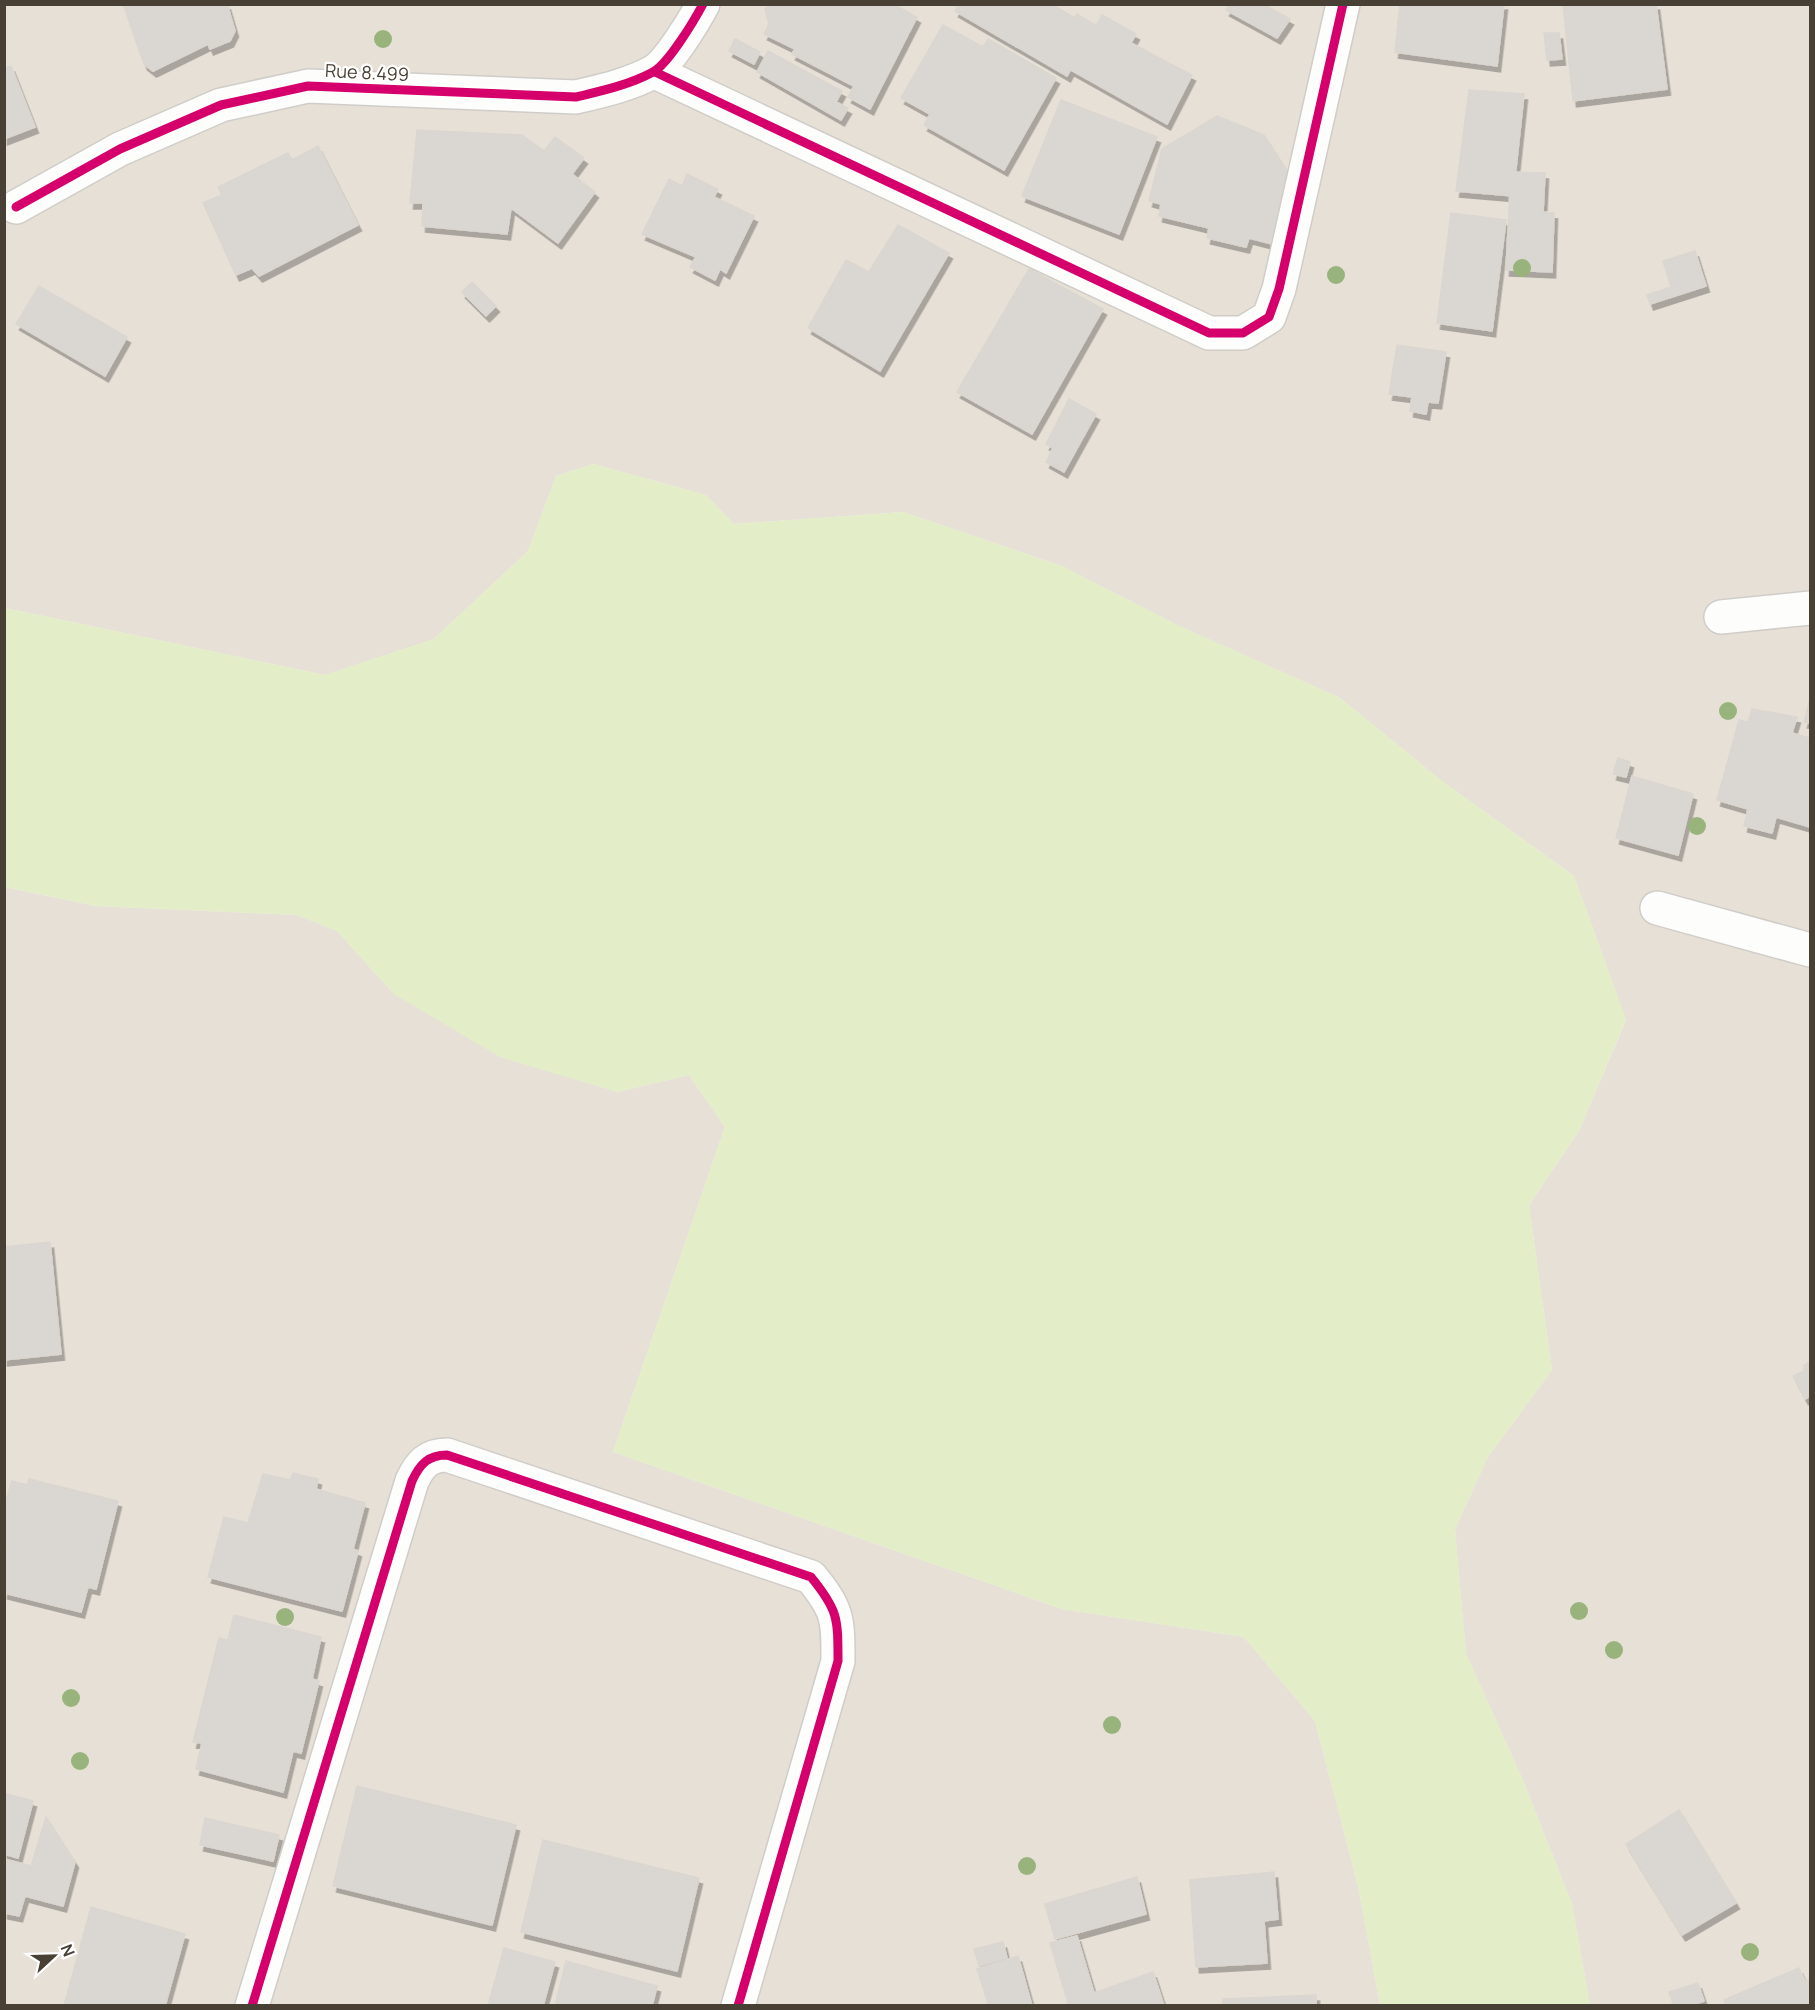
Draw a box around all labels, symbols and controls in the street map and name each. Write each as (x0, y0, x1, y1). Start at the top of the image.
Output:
street label: Rue 8.499 (325, 58, 410, 86)
north arrow (24, 1926, 84, 1986)
text: N (56, 1941, 80, 1960)

